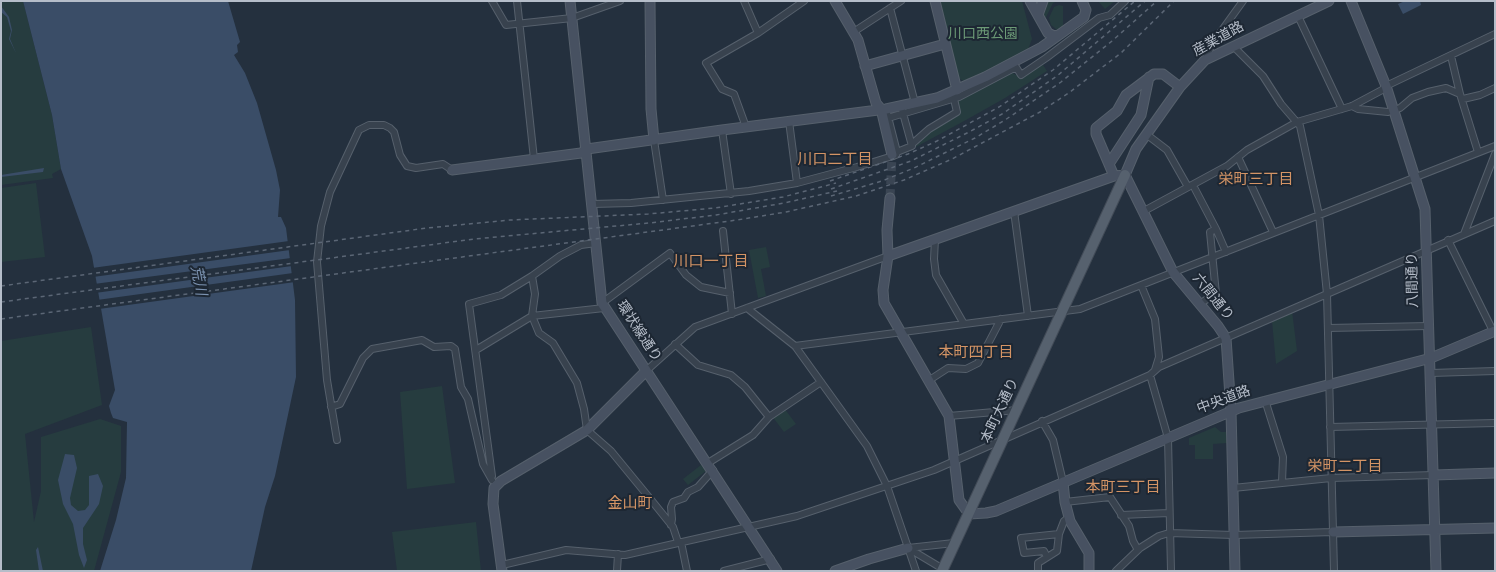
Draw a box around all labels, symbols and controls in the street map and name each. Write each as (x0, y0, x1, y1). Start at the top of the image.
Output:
street label: 産業道路 (1190, 19, 1248, 61)
park label: 川口西公園 (948, 27, 1018, 43)
district label: 川口二丁目 (798, 152, 872, 170)
district label: 栄町三丁目 (1219, 172, 1293, 190)
street label: 八間通り (1405, 252, 1423, 308)
district label: 川口一丁目 (674, 254, 748, 272)
water label: 荒川 (185, 265, 209, 297)
street label: 六間通り (1188, 271, 1236, 325)
street label: 環状線通り (612, 298, 664, 366)
district label: 本町四丁目 (939, 345, 1013, 363)
street label: 本町大通り (979, 376, 1023, 446)
street label: 中央道路 (1195, 384, 1253, 418)
district label: 栄町二丁目 (1308, 459, 1382, 477)
district label: 本町三丁目 (1086, 480, 1160, 498)
district label: 金山町 (608, 496, 652, 514)

